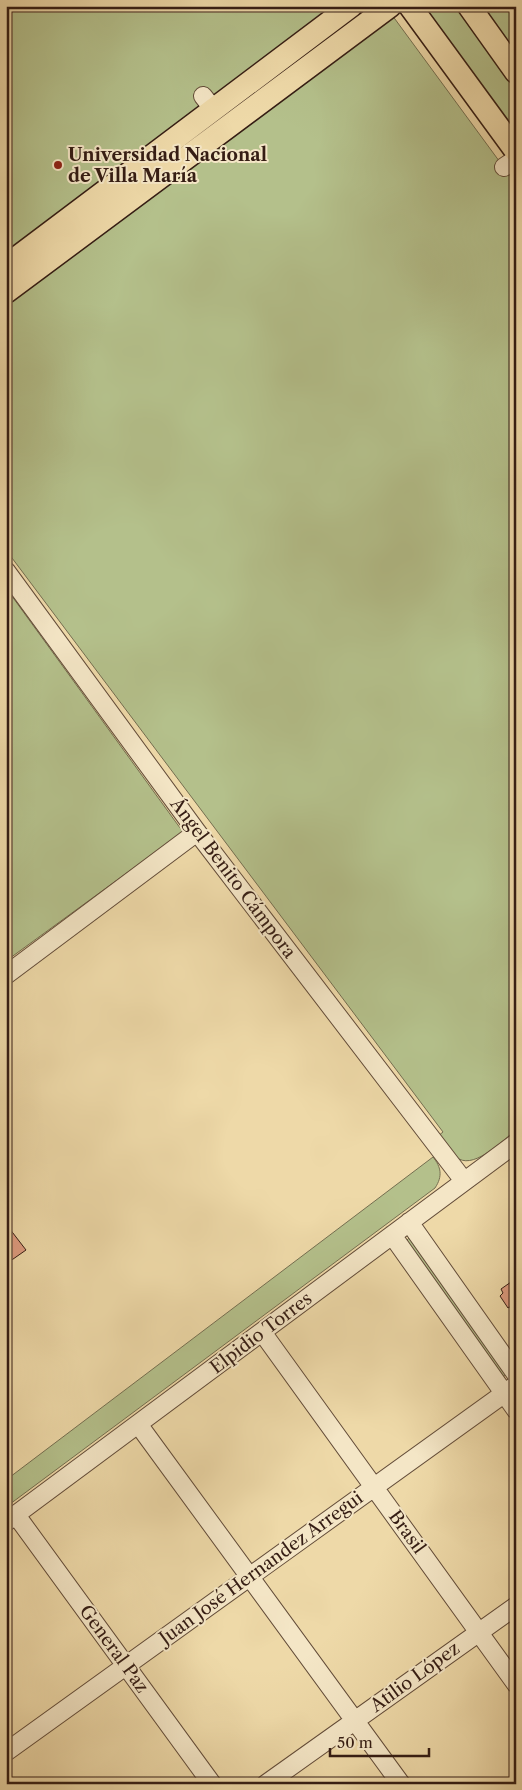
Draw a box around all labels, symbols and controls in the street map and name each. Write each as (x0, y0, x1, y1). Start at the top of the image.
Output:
place label: Universidad Nacional de Villa María (68, 144, 267, 187)
marker: Universidad Nacional de Villa María (52, 159, 64, 171)
street label: Ángel Benito Cámpora (165, 792, 302, 963)
street label: Elpidio Torres (206, 1288, 316, 1378)
street label: Juan José Hernandez Arregui (153, 1486, 367, 1651)
street label: Brasil (384, 1506, 430, 1558)
street label: General Paz (75, 1601, 153, 1697)
street label: Atilio López (365, 1637, 464, 1717)
scale bar (330, 1725, 428, 1757)
text: 50 m (337, 1733, 373, 1752)

